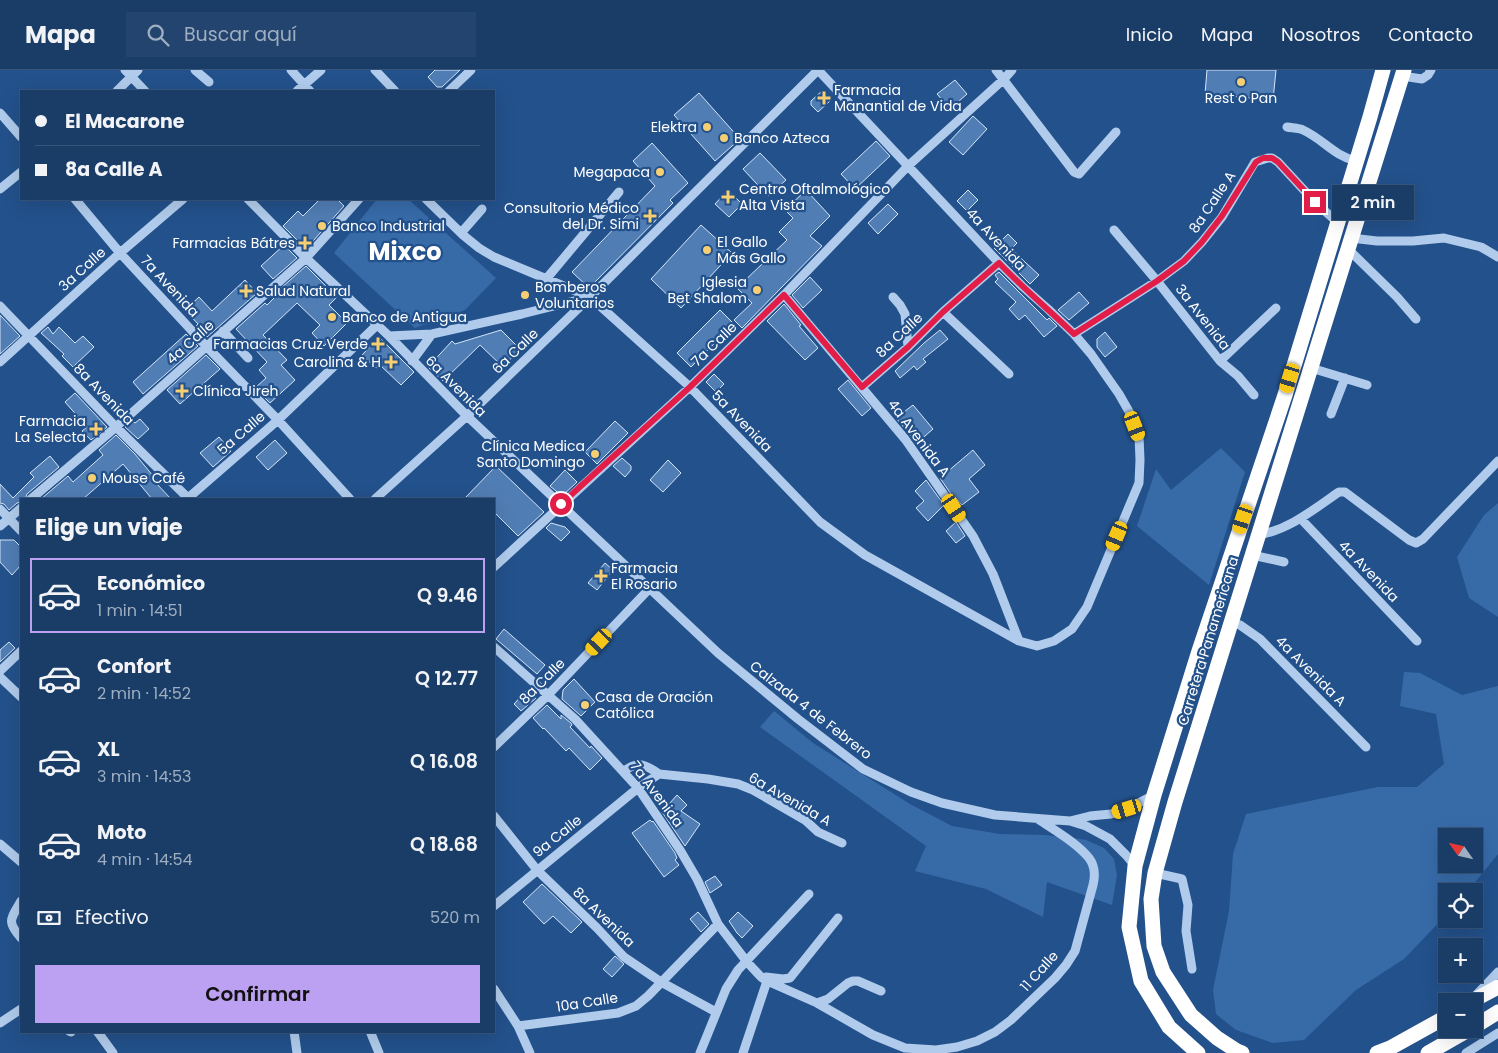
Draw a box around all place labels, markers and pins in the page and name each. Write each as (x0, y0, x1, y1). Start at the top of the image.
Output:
marker: Rest o Pan (1235, 76, 1247, 88)
place label: Farmacia Manantial de Vida (834, 80, 962, 116)
place label: Rest o Pan (1205, 88, 1277, 108)
marker: Farmacia Manantial de Vida (818, 92, 830, 104)
place label: Elektra (651, 117, 697, 137)
marker: Elektra (701, 121, 713, 133)
place label: Banco Azteca (734, 128, 830, 148)
marker: Banco Azteca (718, 132, 730, 144)
place label: Megapaca (573, 162, 650, 182)
marker: Megapaca (654, 166, 666, 178)
place label: Centro Oftalmológico Alta Vista (739, 179, 890, 215)
marker: Centro Oftalmológico Alta Vista (721, 190, 735, 204)
place label: Consultorio Médico del Dr. Simi (504, 198, 639, 234)
marker: Consultorio Médico del Dr. Simi (643, 209, 657, 223)
place label: Banco Industrial (332, 216, 445, 236)
marker: Banco Industrial (316, 220, 328, 232)
place label: El Gallo Más Gallo (717, 232, 786, 268)
place label: Farmacias Bátres (173, 233, 295, 253)
marker: Farmacias Bátres (299, 237, 311, 249)
marker: El Gallo Más Gallo (701, 244, 713, 256)
place label: Iglesia Bet Shalom (667, 272, 747, 308)
place label: Bomberos Voluntarios (535, 277, 614, 313)
place label: Salud Natural (256, 281, 351, 301)
marker: Iglesia Bet Shalom (751, 284, 763, 296)
marker: Salud Natural (240, 285, 252, 297)
marker: Bomberos Voluntarios (519, 289, 531, 301)
place label: Banco de Antigua (342, 307, 467, 327)
marker: Banco de Antigua (326, 311, 338, 323)
place label: Farmacias Cruz Verde (213, 334, 368, 354)
marker: Farmacias Cruz Verde (372, 338, 384, 350)
place label: Carolina & H (294, 352, 381, 372)
marker: Carolina & H (385, 356, 397, 368)
place label: Clínica Jireh (193, 381, 279, 401)
marker: Clínica Jireh (175, 384, 189, 398)
place label: Farmacia La Selecta (15, 411, 86, 447)
marker: Farmacia La Selecta (90, 423, 102, 435)
place label: Clínica Medica Santo Domingo (476, 436, 585, 472)
marker: Clínica Medica Santo Domingo (589, 448, 601, 460)
place label: Mouse Café (102, 468, 186, 488)
marker: Mouse Café (86, 472, 98, 484)
place label: Farmacia El Rosario (611, 558, 678, 594)
marker: Farmacia El Rosario (595, 570, 607, 582)
place label: Casa de Oración Católica (595, 687, 713, 723)
marker: Casa de Oración Católica (579, 699, 591, 711)

